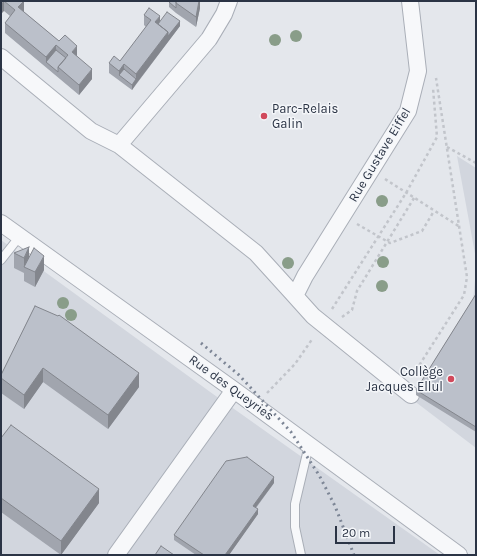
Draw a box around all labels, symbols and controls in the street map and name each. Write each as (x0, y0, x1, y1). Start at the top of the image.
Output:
place label: Parc-Relais Galin (272, 101, 338, 132)
street label: Rue Gustave Eiffel (346, 105, 414, 205)
marker: Parc-Relais Galin (259, 111, 269, 121)
street label: Rue des Queyries (186, 352, 276, 424)
place label: Collège Jacques Ellul (366, 364, 443, 395)
marker: Collège Jacques Ellul (446, 374, 456, 384)
scale bar (337, 518, 397, 544)
text: 20 m (342, 526, 370, 540)

